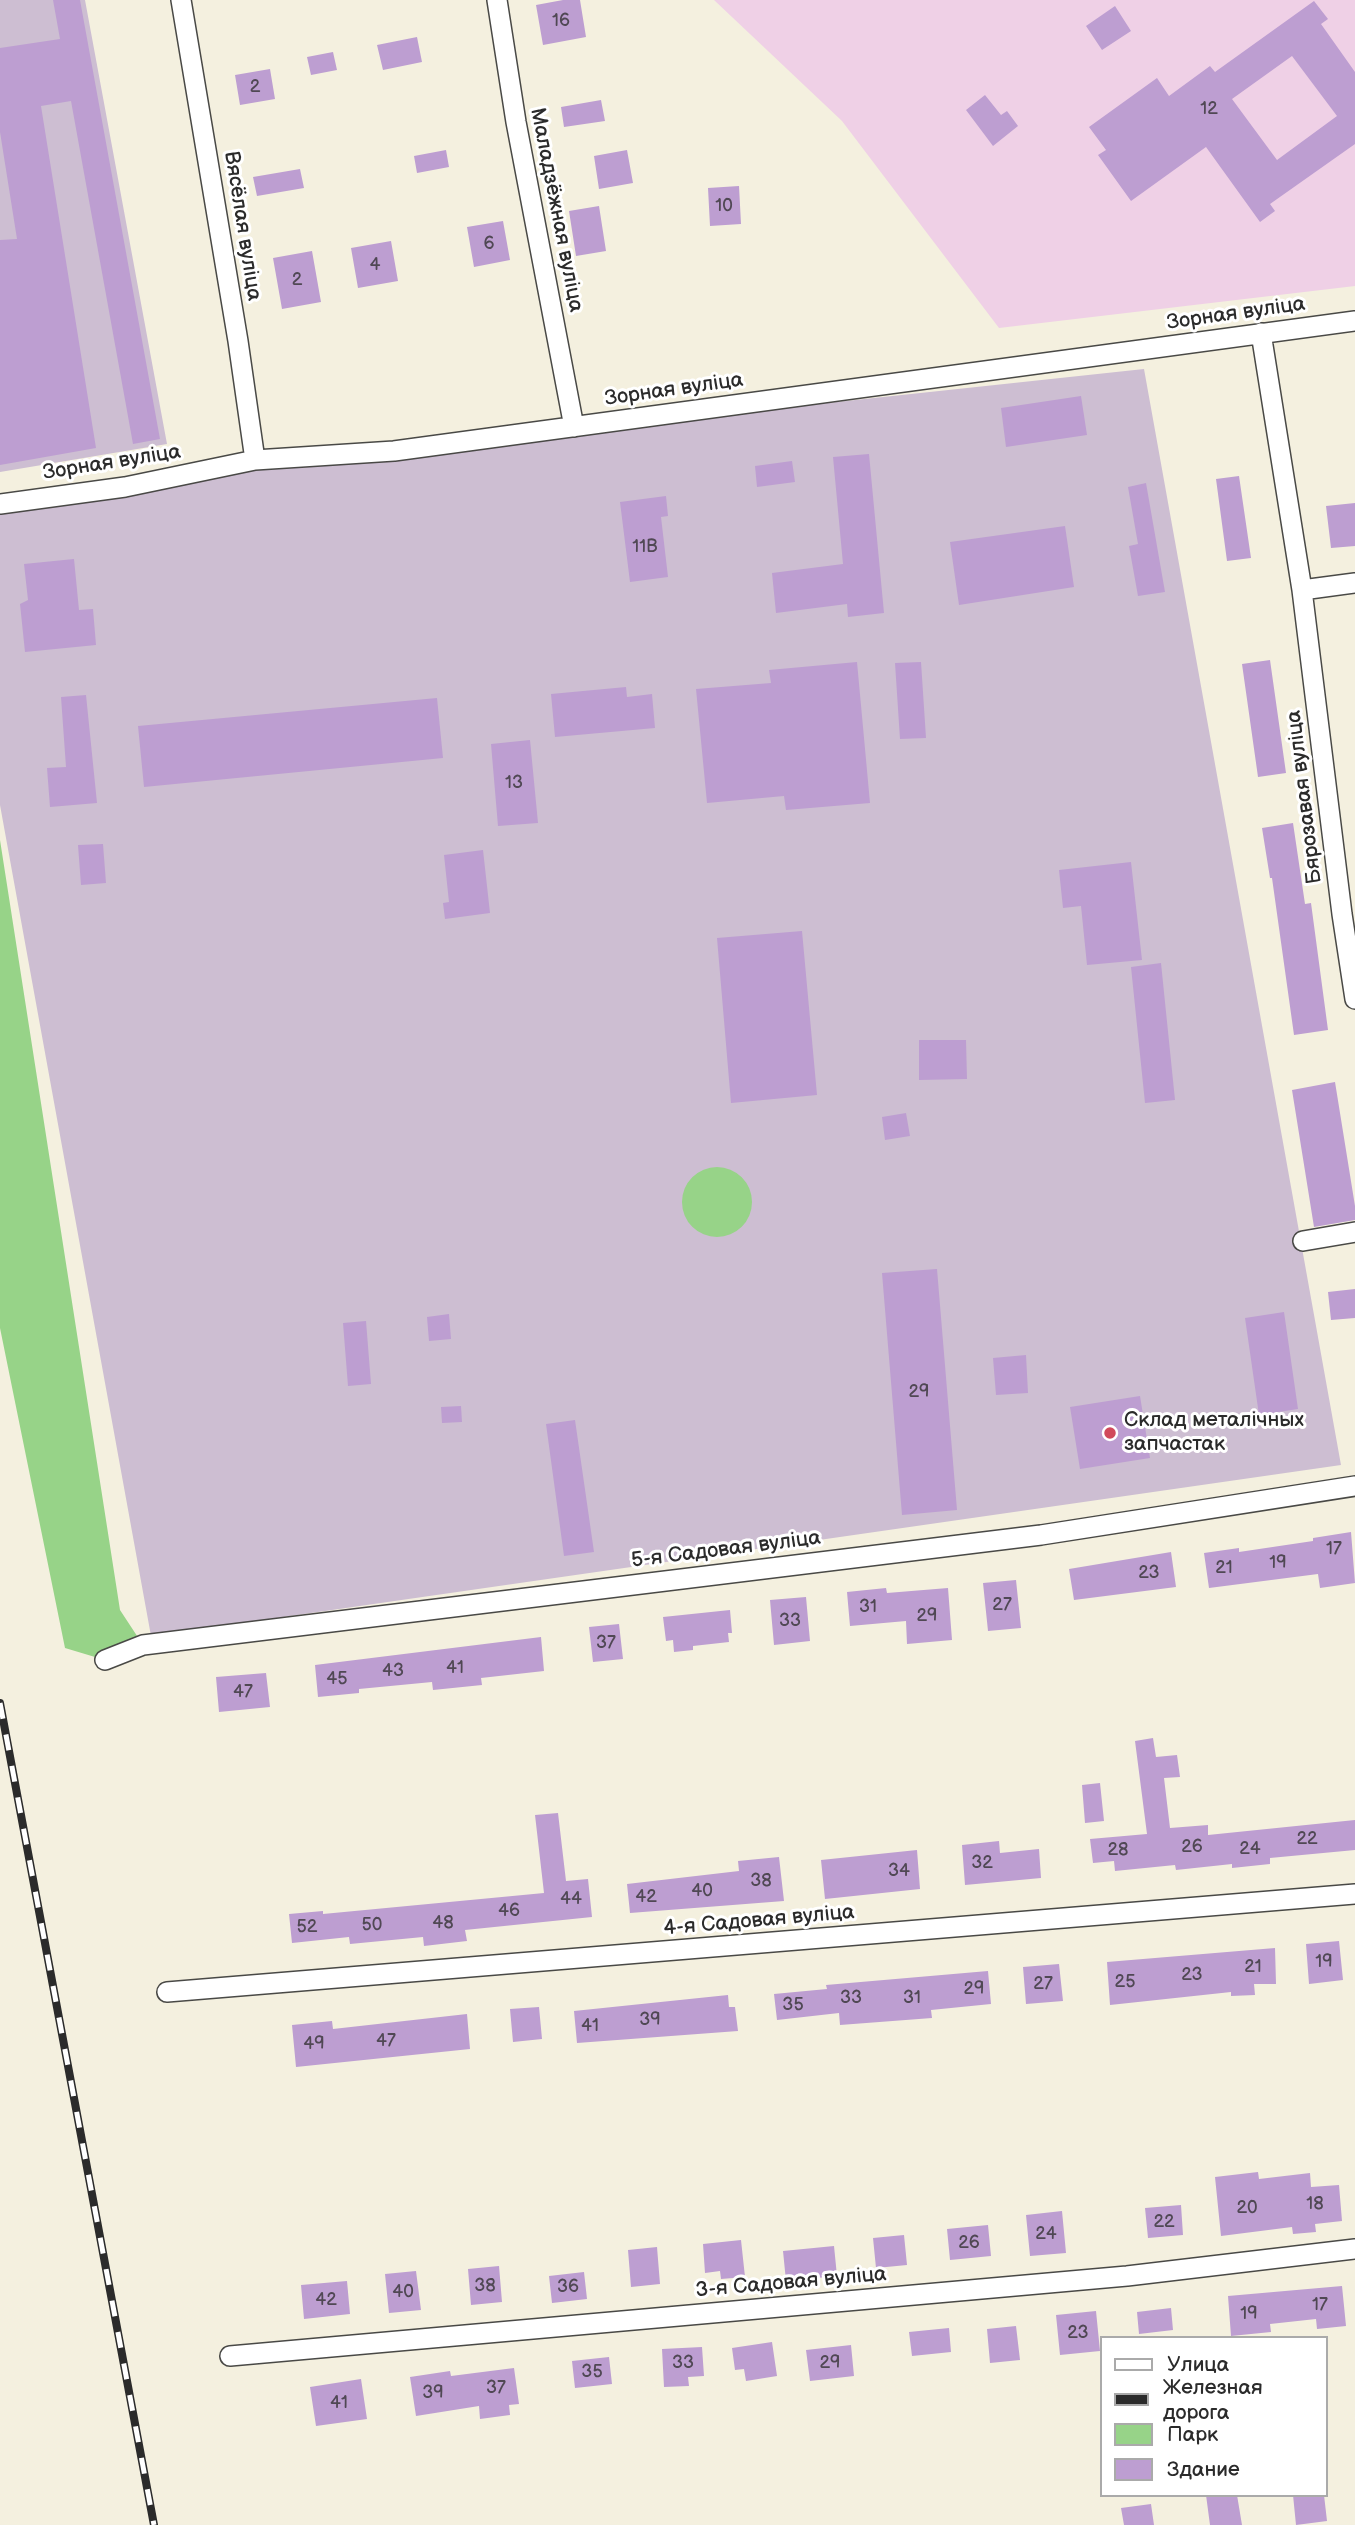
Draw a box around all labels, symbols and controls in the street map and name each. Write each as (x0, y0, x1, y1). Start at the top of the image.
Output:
house number: 16 (552, 10, 570, 32)
house number: 2 (250, 76, 260, 98)
house number: 12 (1200, 98, 1218, 120)
street label: Маладзёжная вуліца (524, 106, 588, 314)
street label: Вясёлая вуліца (218, 149, 266, 303)
house number: 10 (715, 195, 733, 217)
house number: 6 (484, 233, 494, 255)
house number: 4 (370, 254, 380, 276)
house number: 2 (292, 269, 302, 291)
street label: Зорная вуліца (1165, 292, 1307, 336)
street label: Зорная вуліца (603, 368, 745, 412)
street label: Зорная вуліца (41, 440, 183, 486)
house number: 11В (632, 536, 658, 558)
street label: Бярозавая вуліца (1282, 709, 1328, 885)
house number: 13 (505, 772, 523, 794)
house number: 29 (908, 1381, 930, 1403)
place label: Склад металічных запчастак (1124, 1408, 1304, 1458)
marker: Склад металічных запчастак (1102, 1425, 1118, 1441)
street label: 5-я Садовая вуліца (630, 1526, 822, 1574)
house number: 17 (1326, 1538, 1342, 1560)
house number: 19 (1269, 1552, 1287, 1574)
house number: 21 (1215, 1557, 1233, 1579)
house number: 23 (1138, 1562, 1160, 1584)
house number: 27 (992, 1594, 1012, 1616)
house number: 31 (859, 1596, 877, 1618)
house number: 29 (916, 1605, 938, 1627)
house number: 33 (779, 1610, 801, 1632)
house number: 37 (596, 1632, 616, 1654)
house number: 41 (446, 1657, 464, 1679)
house number: 43 (382, 1660, 404, 1682)
house number: 45 (326, 1668, 348, 1690)
house number: 47 (233, 1681, 253, 1703)
house number: 22 (1296, 1828, 1318, 1850)
house number: 26 (1181, 1836, 1203, 1858)
house number: 24 (1239, 1838, 1261, 1860)
house number: 28 (1107, 1839, 1129, 1861)
house number: 32 (971, 1852, 993, 1874)
house number: 34 (888, 1860, 910, 1882)
house number: 38 (750, 1870, 772, 1892)
house number: 40 (691, 1880, 713, 1902)
house number: 42 (635, 1886, 657, 1908)
house number: 44 (560, 1888, 582, 1910)
house number: 46 (498, 1900, 520, 1922)
street label: 4-я Садовая вуліца (663, 1900, 855, 1942)
house number: 48 (432, 1912, 454, 1934)
house number: 50 (362, 1914, 382, 1936)
house number: 52 (297, 1916, 317, 1938)
house number: 19 (1315, 1951, 1333, 1973)
house number: 21 (1244, 1956, 1262, 1978)
house number: 23 (1181, 1964, 1203, 1986)
house number: 25 (1115, 1971, 1135, 1993)
house number: 27 (1033, 1973, 1053, 1995)
house number: 29 (963, 1978, 985, 2000)
house number: 33 (840, 1987, 862, 2009)
house number: 31 (903, 1987, 921, 2009)
house number: 35 (782, 1994, 804, 2016)
house number: 39 (639, 2009, 661, 2031)
house number: 41 (581, 2015, 599, 2037)
house number: 47 (376, 2030, 396, 2052)
house number: 49 (303, 2033, 325, 2055)
house number: 18 (1306, 2193, 1324, 2215)
house number: 20 (1236, 2197, 1258, 2219)
house number: 22 (1153, 2211, 1175, 2233)
house number: 24 (1035, 2223, 1057, 2245)
house number: 26 (958, 2232, 980, 2254)
street label: 3-я Садовая вуліца (694, 2262, 888, 2304)
house number: 38 (474, 2275, 496, 2297)
house number: 36 (557, 2276, 579, 2298)
house number: 40 (392, 2281, 414, 2303)
house number: 42 (315, 2289, 337, 2311)
house number: 17 (1312, 2294, 1328, 2316)
house number: 19 (1240, 2303, 1258, 2325)
house number: 23 (1067, 2322, 1089, 2344)
legend (1100, 2336, 1327, 2497)
house number: 33 (672, 2352, 694, 2374)
house number: 29 (819, 2352, 841, 2374)
text: Улица (1167, 2352, 1229, 2377)
house number: 35 (581, 2361, 603, 2383)
text: Железная дорога (1163, 2375, 1263, 2425)
house number: 37 (486, 2377, 506, 2399)
house number: 39 (422, 2382, 444, 2404)
house number: 41 (330, 2392, 348, 2414)
text: Парк (1167, 2422, 1218, 2447)
text: Здание (1167, 2457, 1240, 2482)

